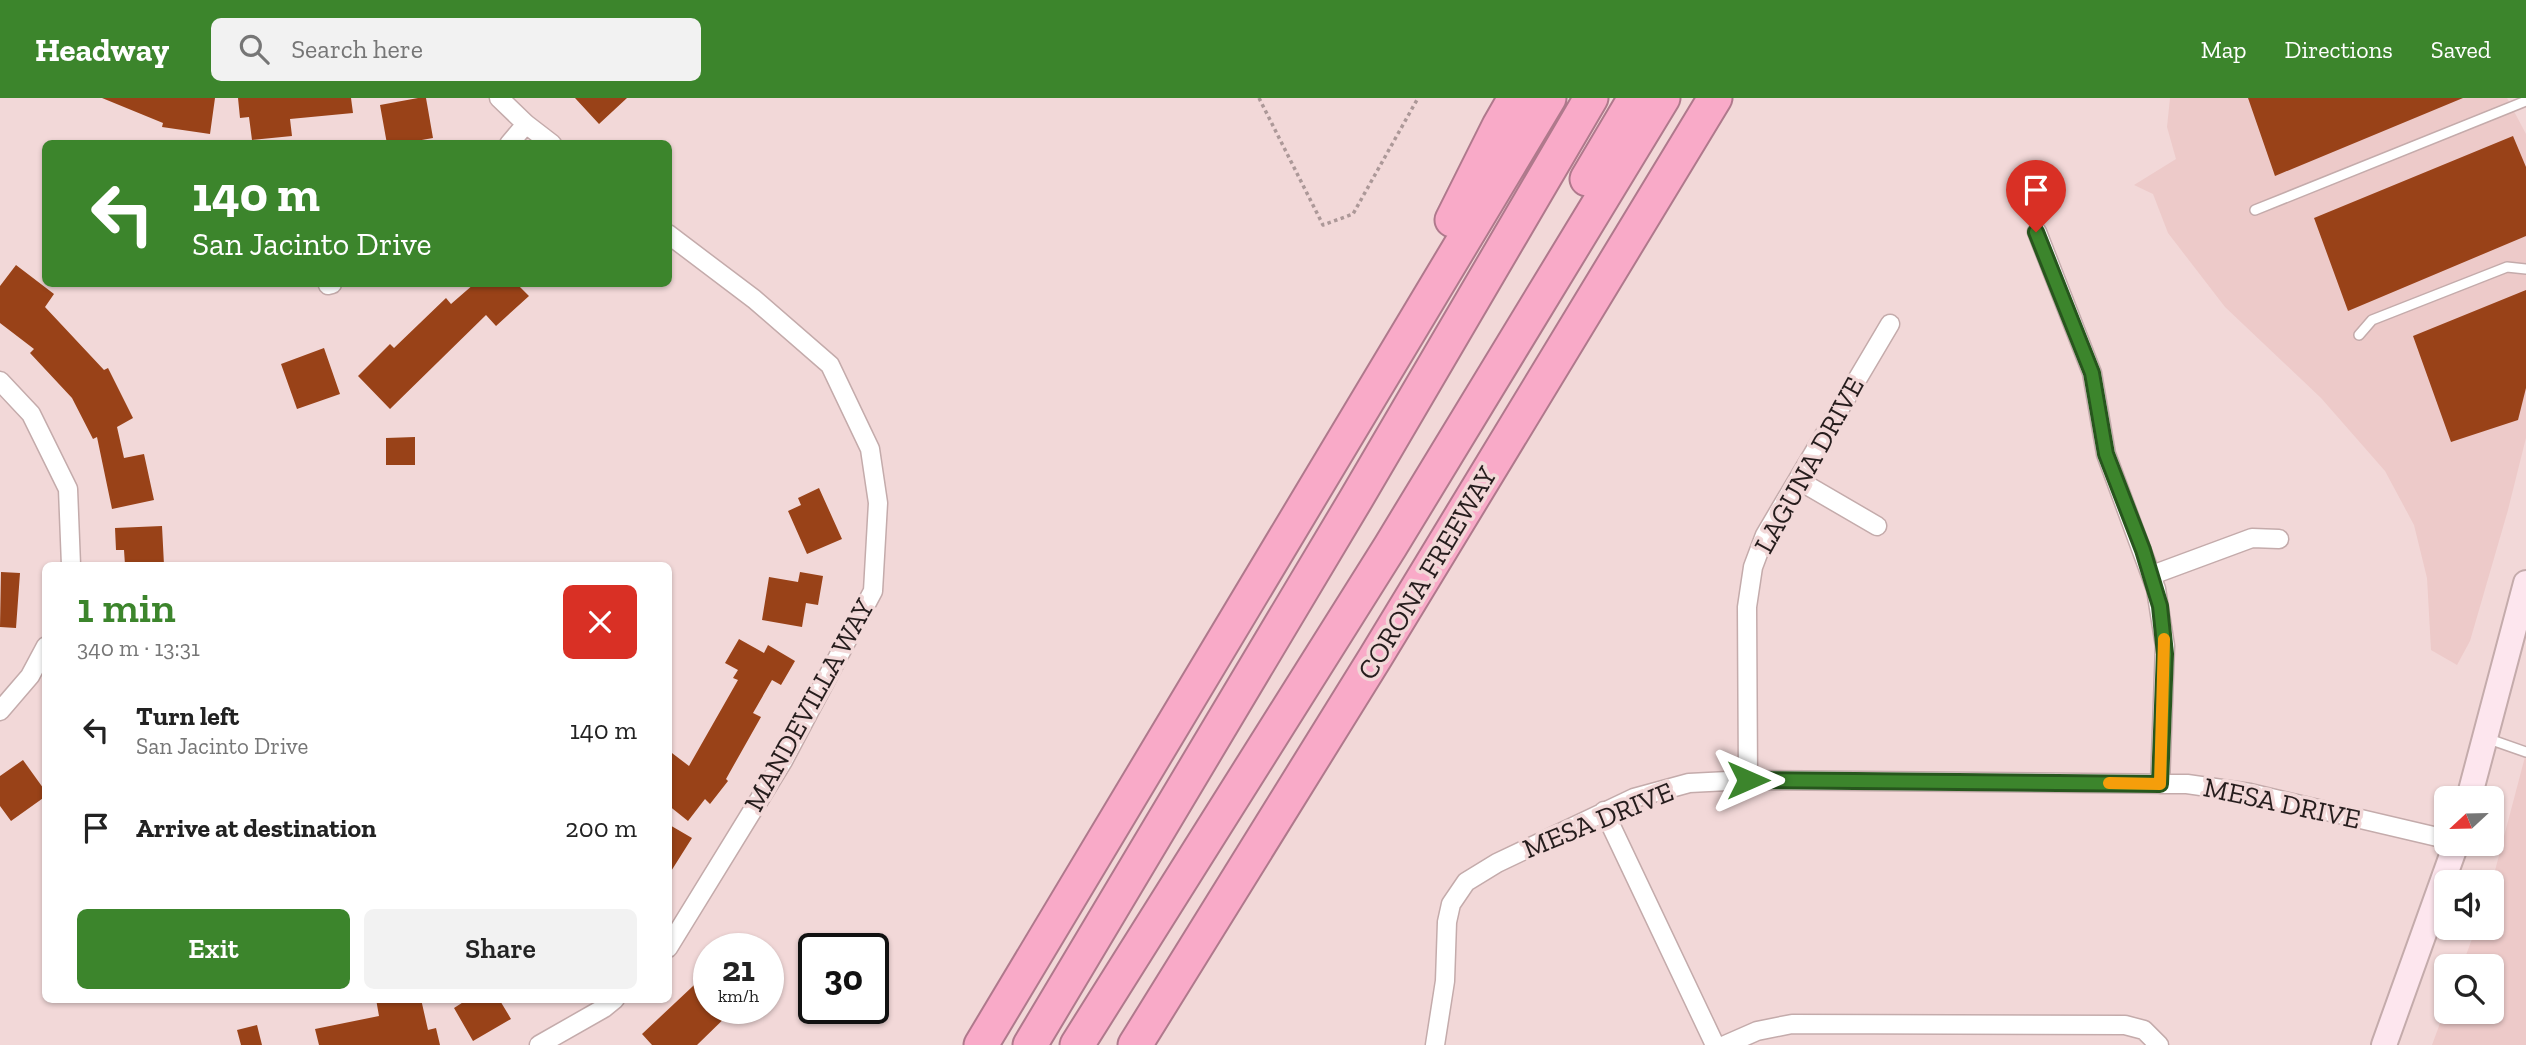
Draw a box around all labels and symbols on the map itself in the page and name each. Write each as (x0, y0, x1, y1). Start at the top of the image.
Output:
pin (2006, 160, 2066, 232)
street label: LAGUNA DRIVE (1747, 371, 1871, 559)
street label: CORONA FREEWAY (1350, 460, 1504, 685)
street label: MANDEVILLA WAY (737, 592, 881, 817)
position arrow (1711, 743, 1785, 817)
street label: MESA DRIVE (2201, 770, 2363, 836)
street label: MESA DRIVE (1518, 775, 1678, 865)
north arrow (2434, 786, 2504, 856)
speed limit sign: 30 (798, 933, 889, 1024)

